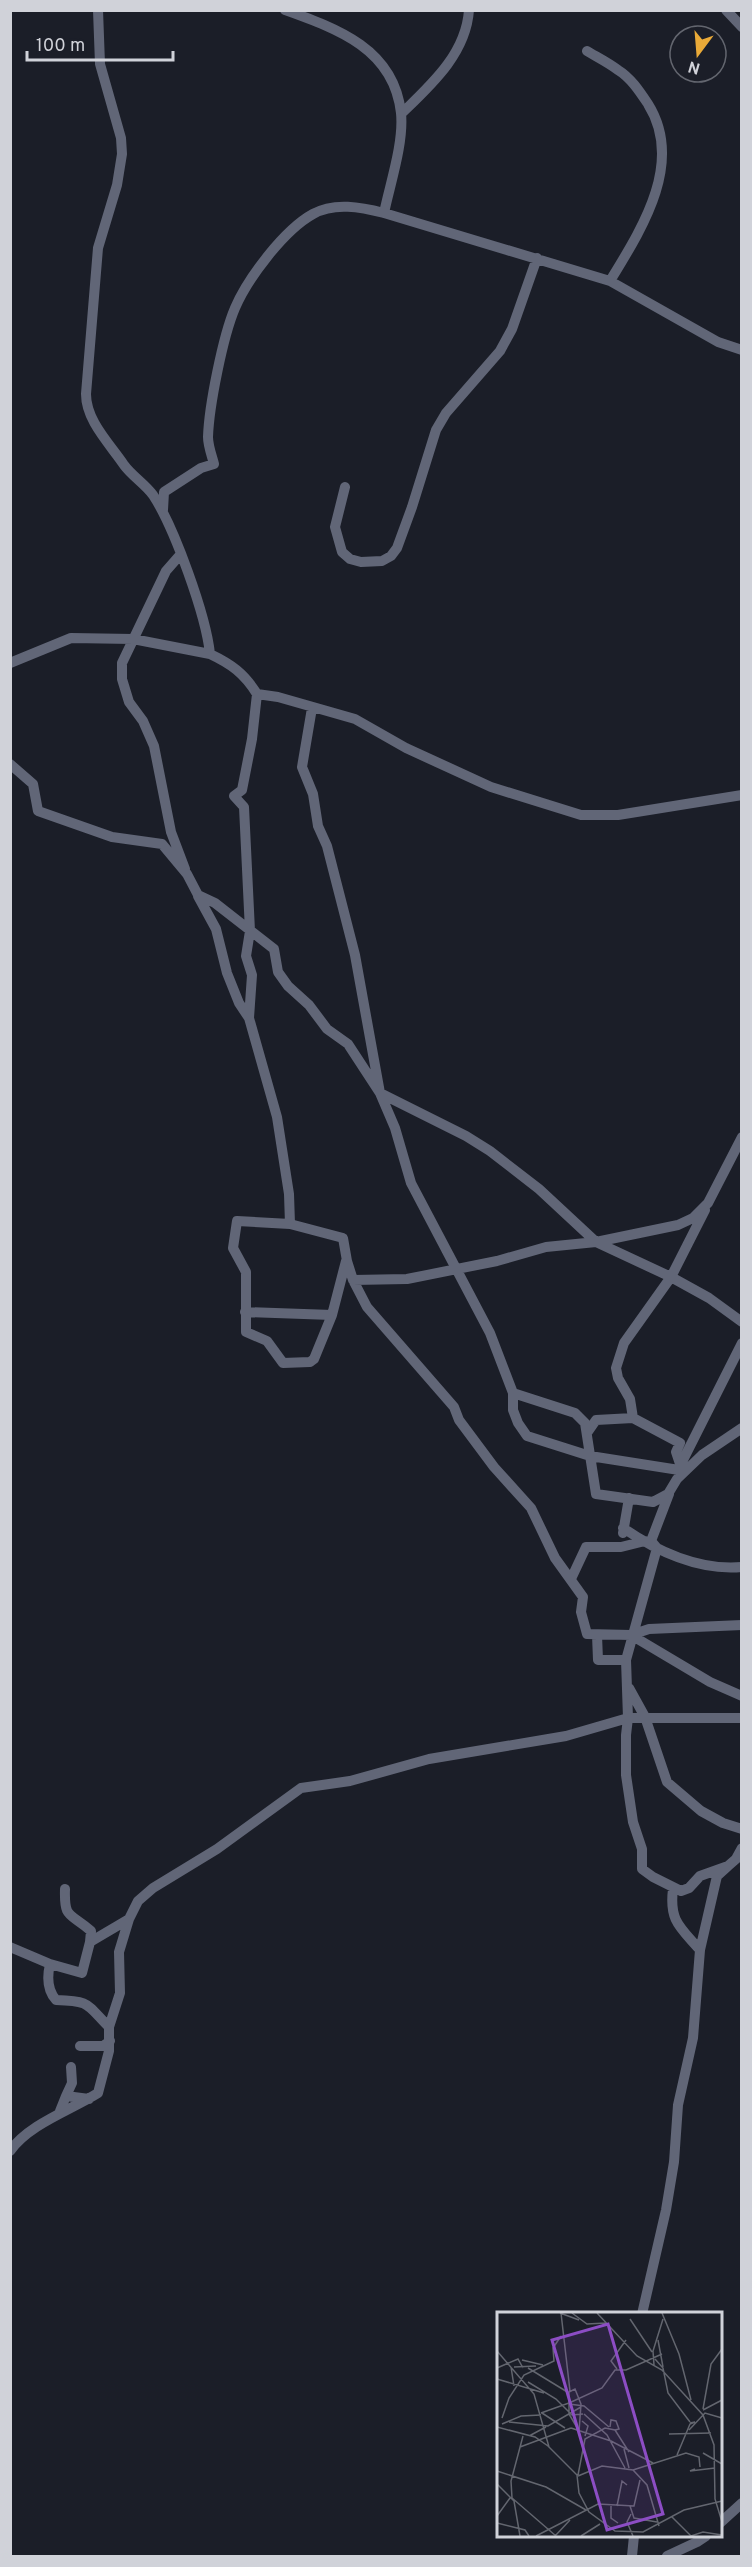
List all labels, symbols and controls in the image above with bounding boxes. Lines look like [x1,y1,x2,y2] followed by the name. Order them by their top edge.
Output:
[27,24,172,62] scale bar
[668,24,728,84] north arrow
[36,35,85,58] text: 100 m
[686,55,703,78] text: N
[497,2312,722,2537] inset map

